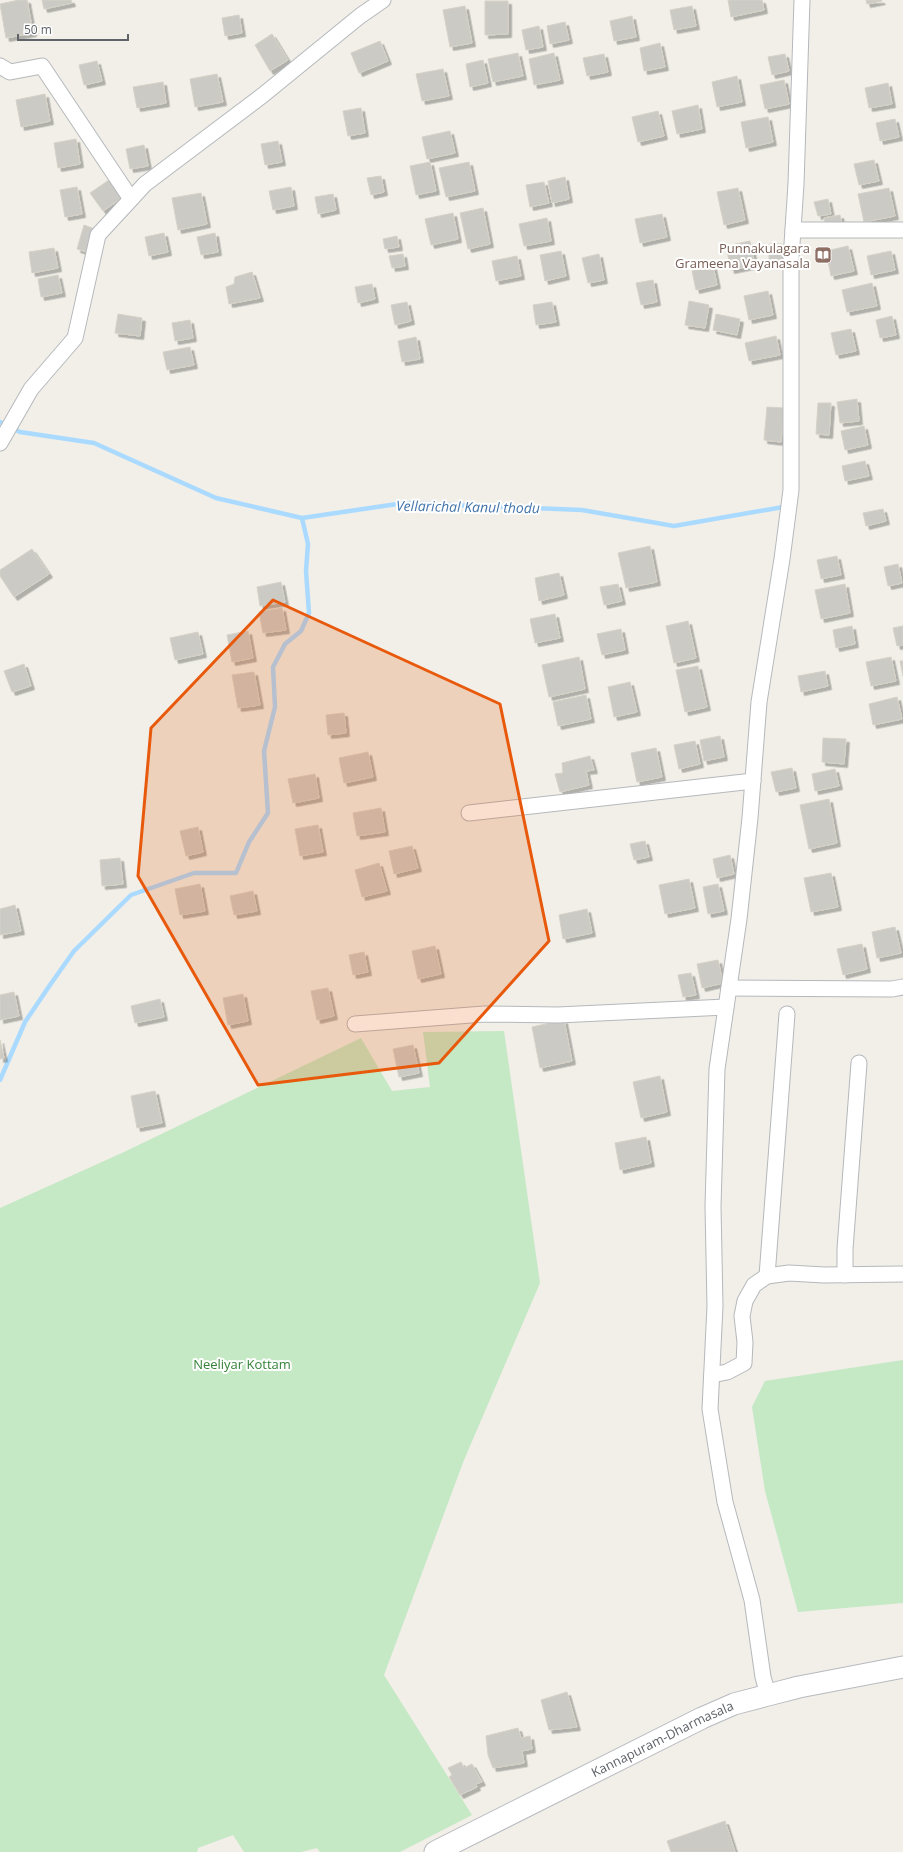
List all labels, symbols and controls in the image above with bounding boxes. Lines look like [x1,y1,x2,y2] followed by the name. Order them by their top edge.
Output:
[18,16,128,42] scale bar
[24,21,52,38] text: 50 m
[675,239,810,272] place label: Punnakulagara Grameena Vayanasala
[813,245,833,265] library icon: Punnakulagara Grameena Vayanasala
[396,496,540,517] water label: Vellarichal Kanul thodu
[193,1355,291,1373] park label: Neeliyar Kottam
[588,1696,736,1781] street label: Kannapuram-Dharmasala

